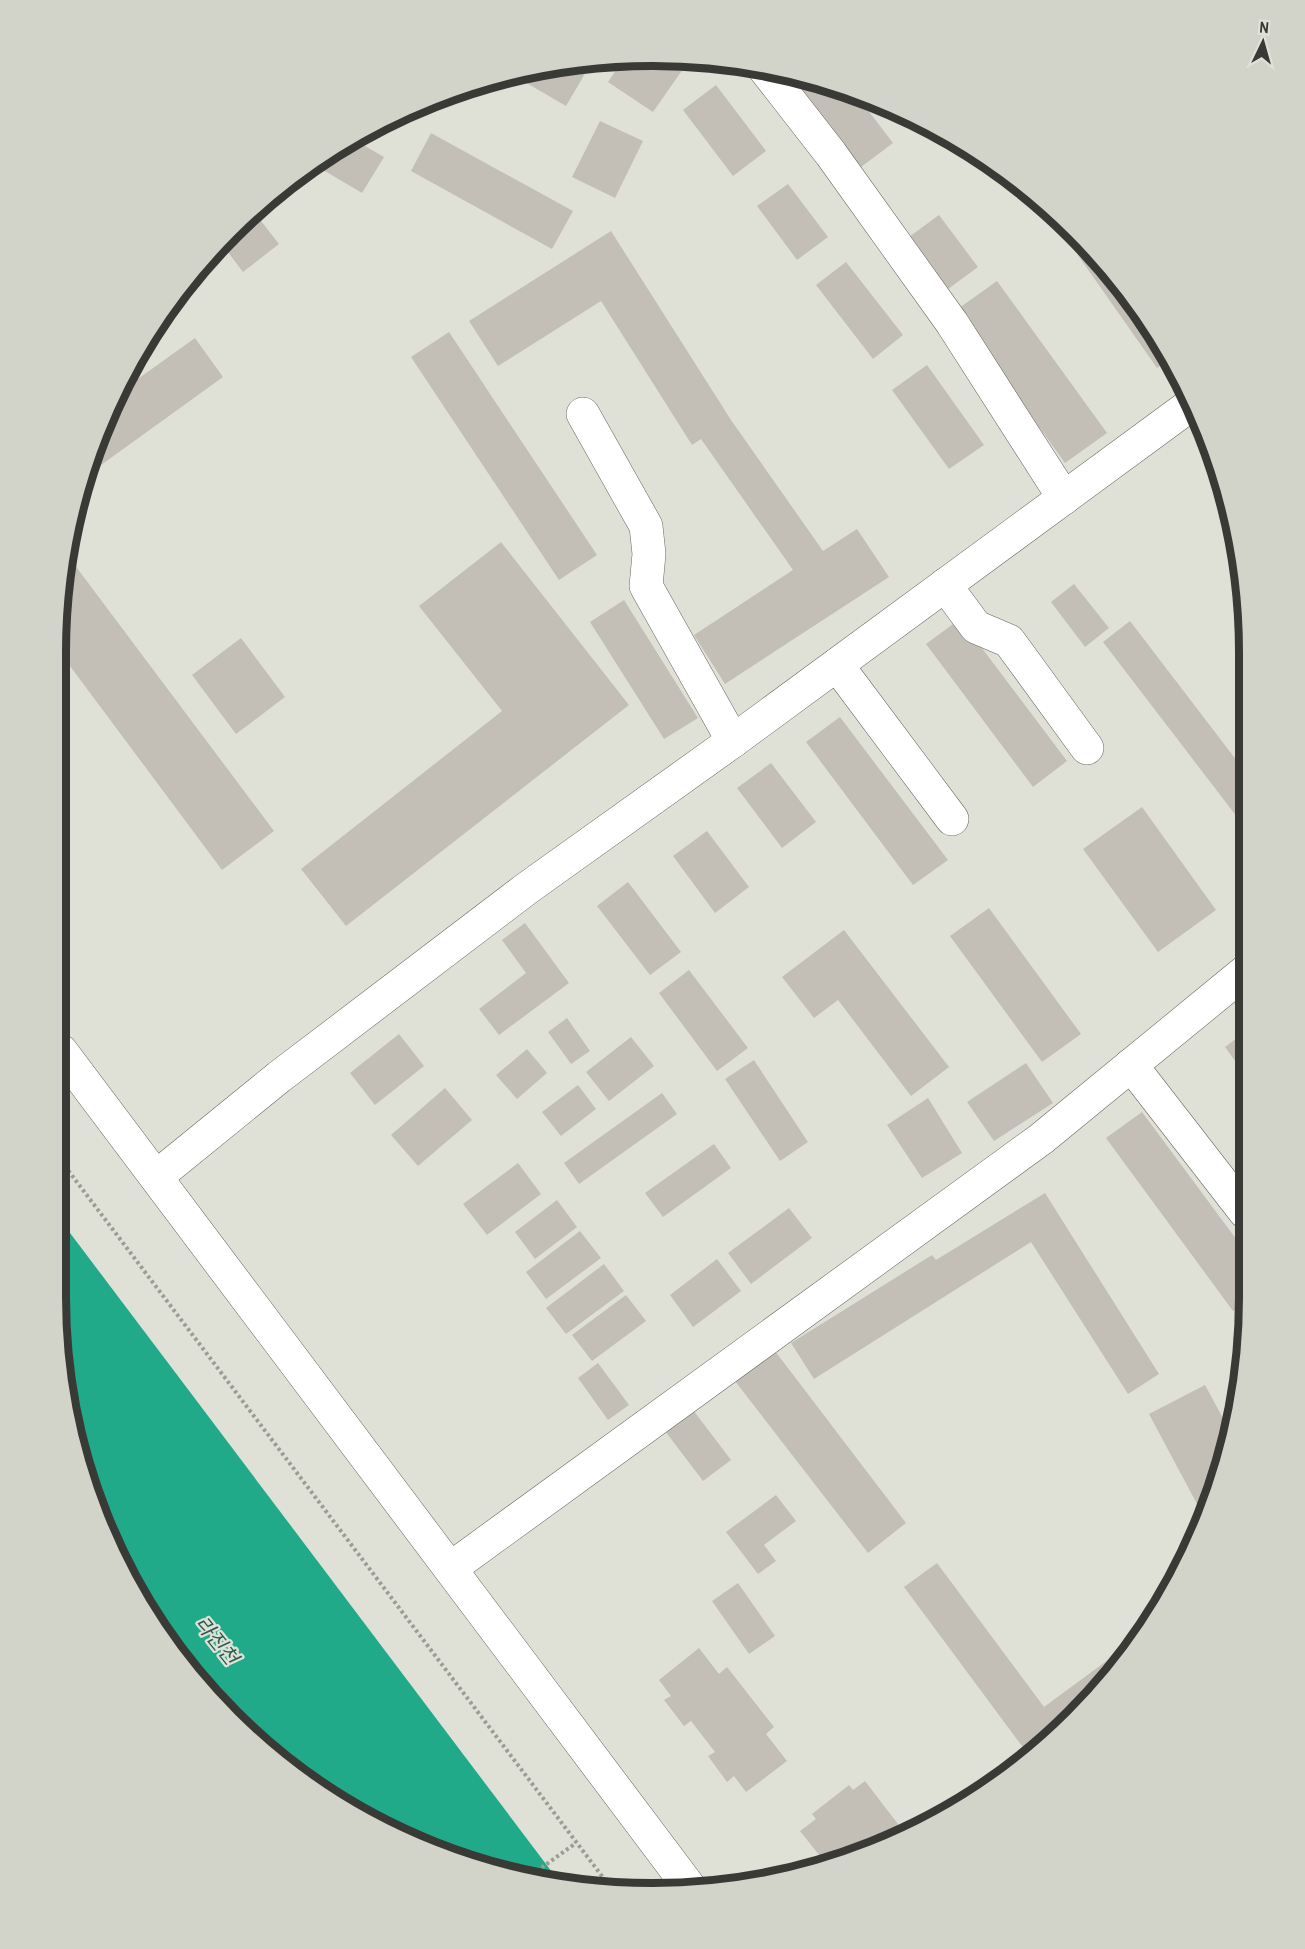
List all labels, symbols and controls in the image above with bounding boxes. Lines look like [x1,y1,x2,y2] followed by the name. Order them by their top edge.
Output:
[1233,12,1293,72] north arrow
[1259,16,1270,38] text: N
[189,1610,246,1672] water label: 라진천

